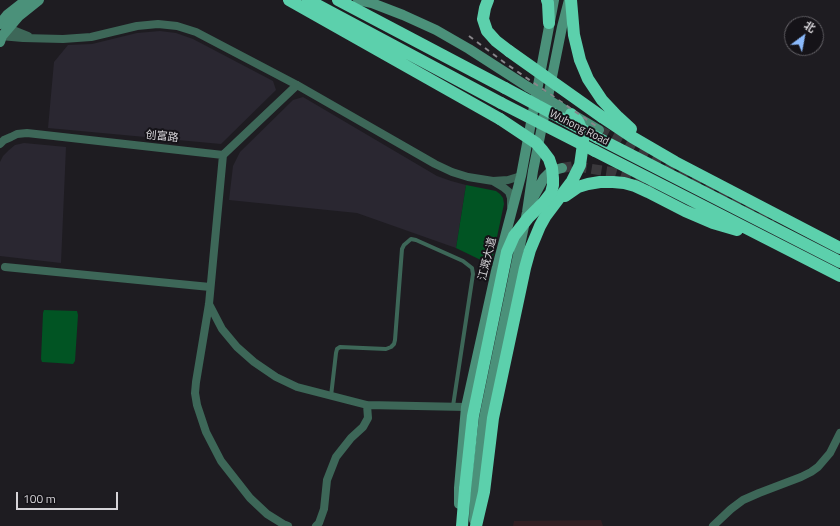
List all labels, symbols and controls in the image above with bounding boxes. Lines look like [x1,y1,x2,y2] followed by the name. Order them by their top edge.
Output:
[784,16,824,56] north arrow
[801,17,819,36] text: 北
[547,107,611,149] street label: Wuhong Road
[145,129,179,145] street label: 创富路
[476,236,500,282] street label: 江溉大道
[18,484,120,510] scale bar
[23,489,56,508] text: 100 m

